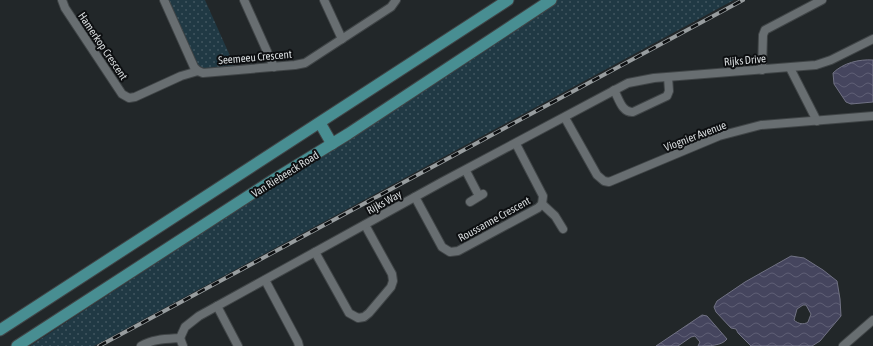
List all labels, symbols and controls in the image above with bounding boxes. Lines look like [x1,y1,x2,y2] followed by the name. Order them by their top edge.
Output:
[76,10,130,82] street label: Hamerkop Crescent
[218,48,292,66] street label: Seemeeu Crescent
[723,52,767,68] street label: Rijks Drive
[662,119,728,153] street label: Viognier Avenue
[249,149,321,199] street label: Van Riebeeck Road
[364,187,404,216] street label: Rijks Way
[456,194,532,244] street label: Roussanne Crescent

